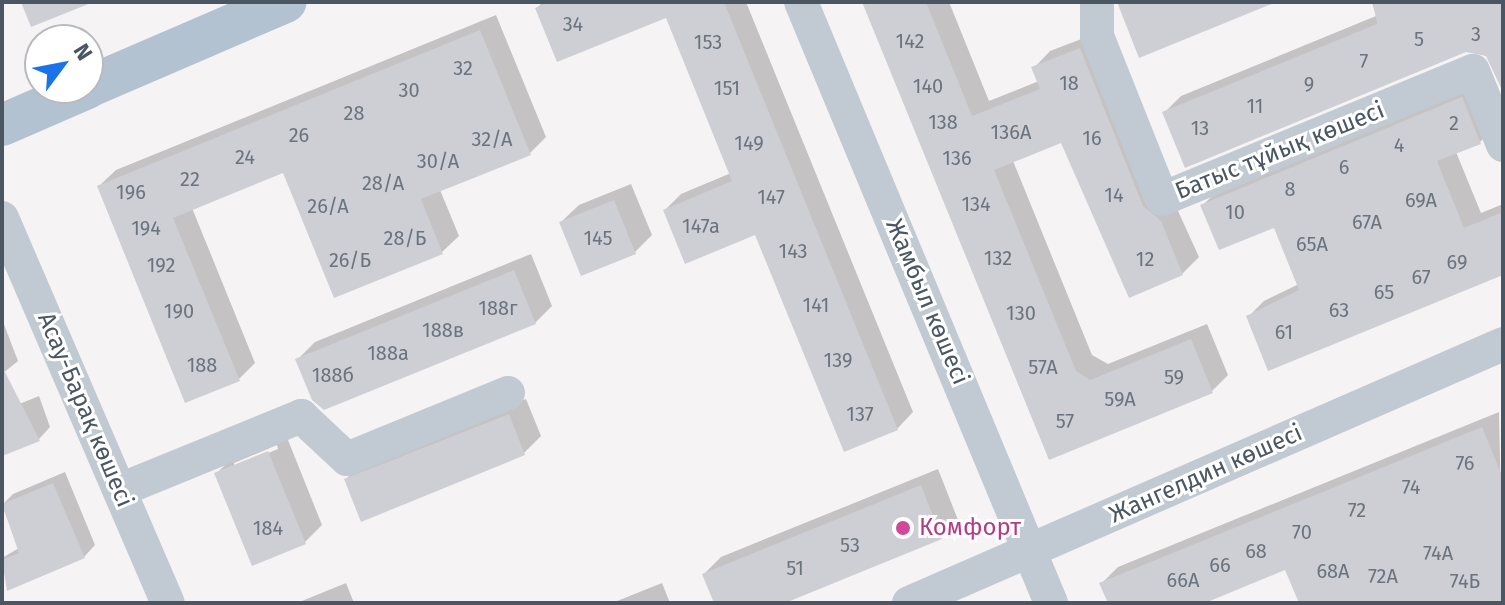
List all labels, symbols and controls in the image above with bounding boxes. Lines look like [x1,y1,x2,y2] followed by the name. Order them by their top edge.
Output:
[563,12,583,36] house number: 34
[1471,22,1481,46] house number: 3
[24,24,104,104] north arrow
[1414,27,1424,51] house number: 5
[896,29,924,53] house number: 142
[694,30,722,54] house number: 153
[68,39,98,65] text: N
[1360,49,1368,73] house number: 7
[453,56,473,80] house number: 32
[1059,71,1079,95] house number: 18
[1304,72,1314,96] house number: 9
[913,74,943,98] house number: 140
[714,76,740,100] house number: 151
[398,78,420,102] house number: 30
[1246,94,1264,118] house number: 11
[1171,96,1389,206] street label: Батыс тұйық көшесі
[344,101,364,125] house number: 28
[928,110,958,134] house number: 138
[1449,111,1459,135] house number: 2
[1191,116,1209,140] house number: 13
[991,120,1031,144] house number: 136А
[289,123,309,147] house number: 26
[1082,126,1102,150] house number: 16
[472,127,512,151] house number: 32/А
[734,131,764,155] house number: 149
[1394,133,1404,157] house number: 4
[235,145,255,169] house number: 24
[942,146,972,170] house number: 136
[417,149,459,173] house number: 30/А
[1339,155,1349,179] house number: 6
[180,167,200,191] house number: 22
[362,171,404,195] house number: 28/А
[1284,177,1296,201] house number: 8
[116,180,146,204] house number: 196
[1104,183,1124,207] house number: 14
[757,185,785,209] house number: 147
[1405,188,1437,212] house number: 69А
[961,192,991,216] house number: 134
[307,194,349,218] house number: 26/А
[1225,200,1245,224] house number: 10
[1352,210,1382,234] house number: 67А
[682,214,720,238] house number: 147а
[879,215,975,389] street label: Жамбыл көшесі
[131,216,161,240] house number: 194
[384,226,426,250] house number: 28/Б
[583,226,613,250] house number: 145
[1296,232,1328,256] house number: 65А
[779,239,807,263] house number: 143
[984,246,1012,270] house number: 132
[1136,247,1154,271] house number: 12
[329,248,371,272] house number: 26/Б
[1447,250,1467,274] house number: 69
[147,253,175,277] house number: 192
[1411,265,1431,289] house number: 67
[1374,280,1394,304] house number: 65
[803,293,829,317] house number: 141
[478,296,518,320] house number: 188г
[1329,298,1349,322] house number: 63
[164,299,194,323] house number: 190
[1006,301,1036,325] house number: 130
[31,308,139,512] street label: Асау-Барақ көшесі
[422,318,464,342] house number: 188в
[1275,320,1293,344] house number: 61
[367,341,409,365] house number: 188а
[824,348,852,372] house number: 139
[187,353,217,377] house number: 188
[1028,355,1058,379] house number: 57А
[312,363,354,387] house number: 188б
[1164,365,1184,389] house number: 59
[1104,387,1136,411] house number: 59А
[846,402,874,426] house number: 137
[1056,409,1074,433] house number: 57
[1105,418,1307,530] street label: Жангелдин көшесі
[1455,451,1475,475] house number: 76
[1402,475,1420,499] house number: 74
[1348,498,1366,522] house number: 72
[919,514,1021,542] place label: Комфорт
[253,516,283,540] house number: 184
[894,519,912,537] marker: Комфорт
[1292,520,1312,544] house number: 70
[840,533,860,557] house number: 53
[1245,539,1267,563] house number: 68
[1423,541,1453,565] house number: 74А
[1209,553,1231,577] house number: 66
[786,556,804,580] house number: 51
[1316,559,1350,583] house number: 68А
[1368,564,1398,588] house number: 72А
[1167,568,1199,592] house number: 66А
[1450,569,1480,593] house number: 74Б

